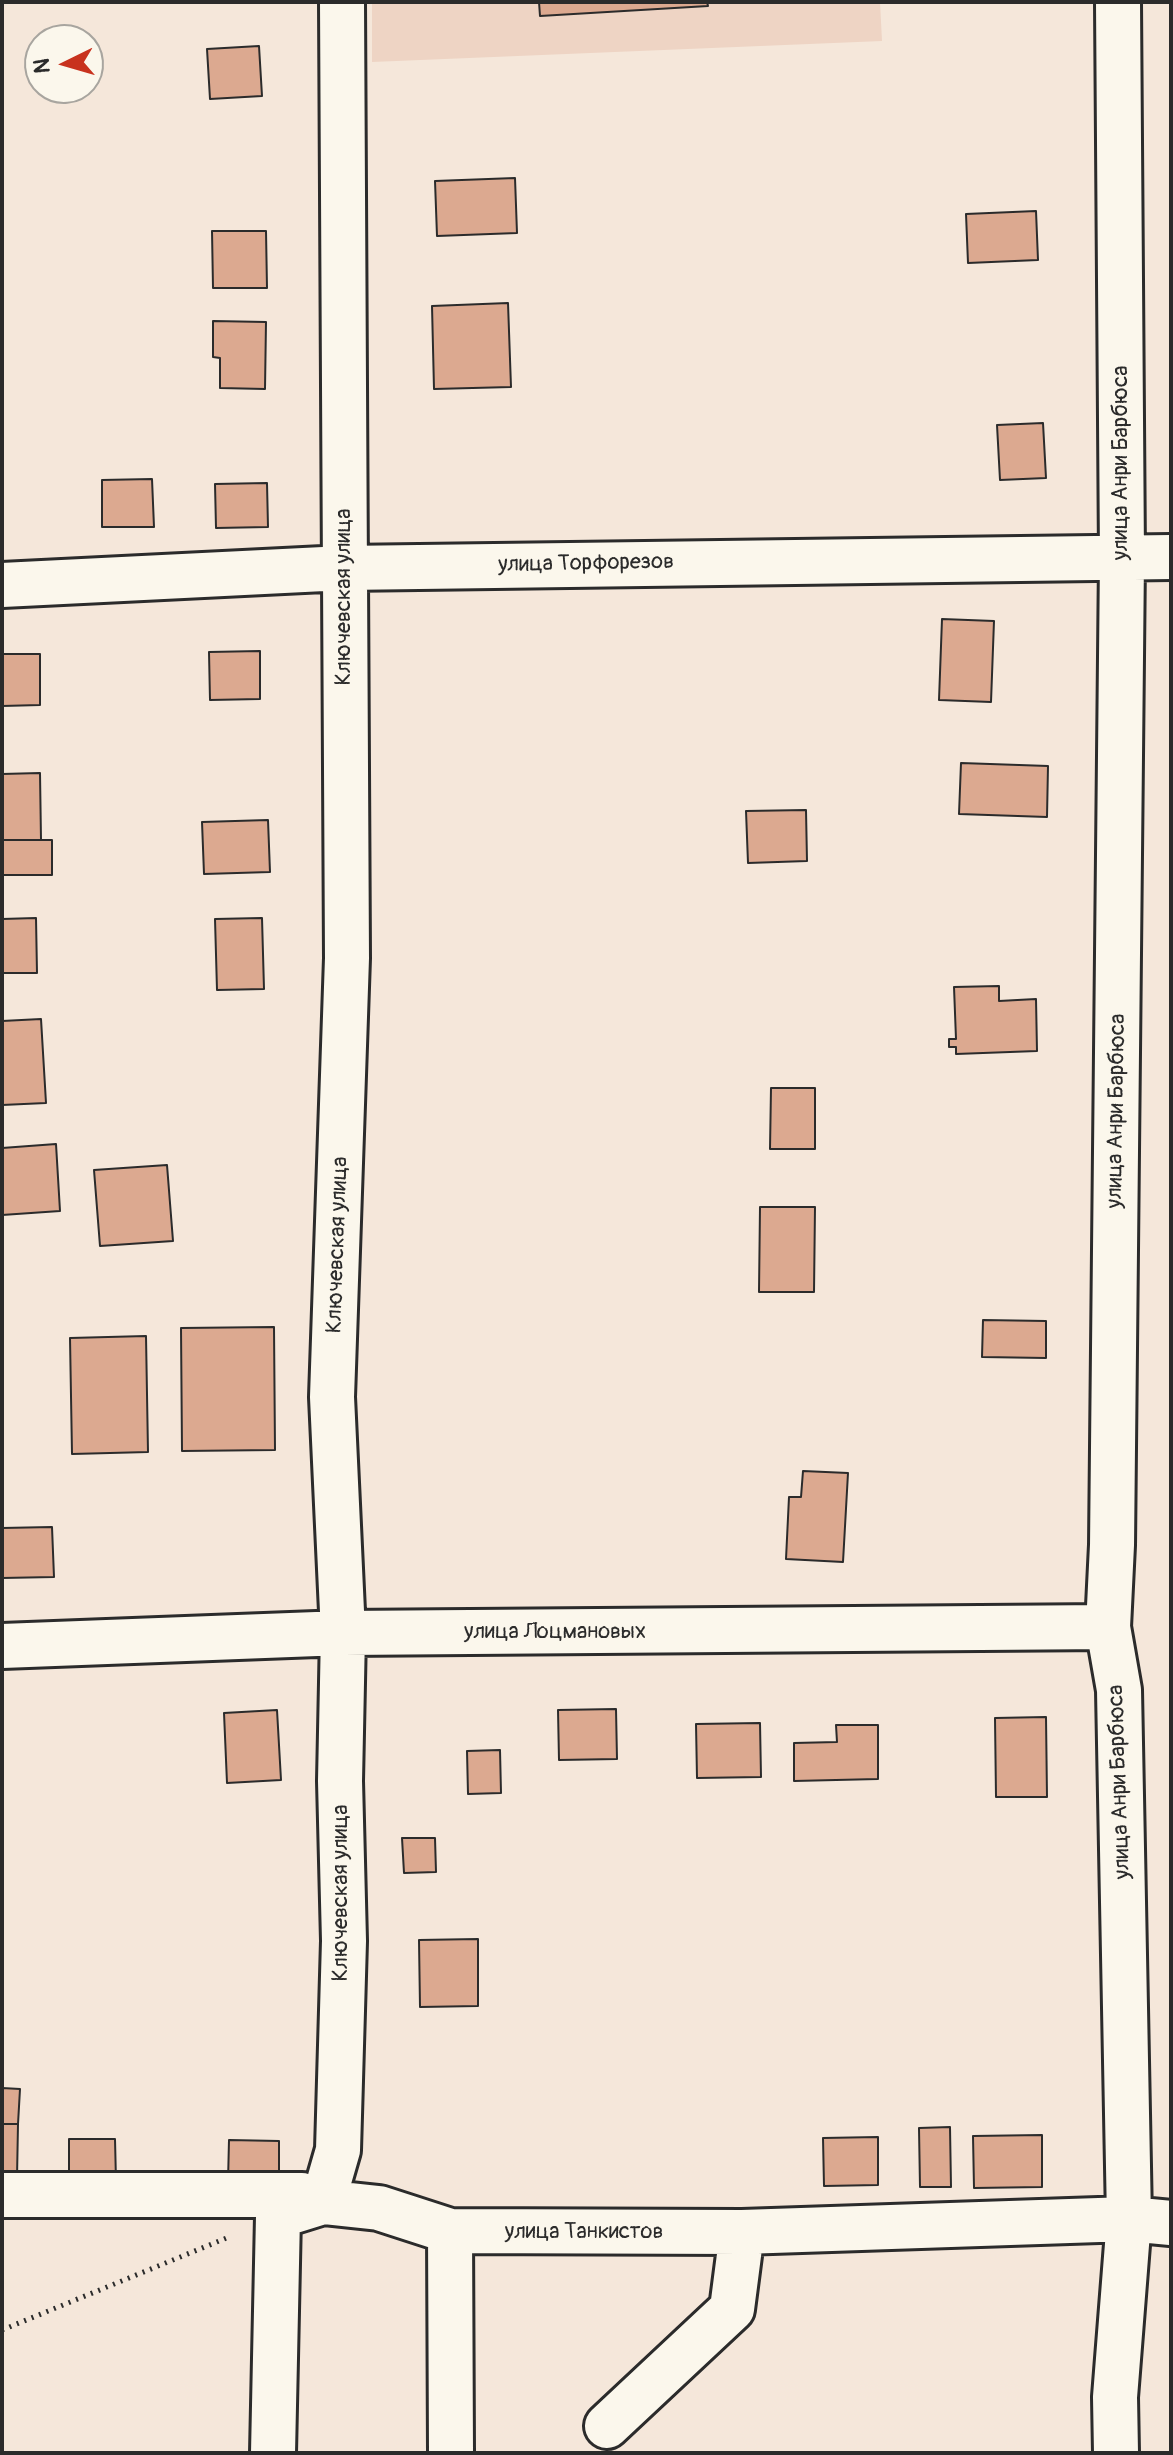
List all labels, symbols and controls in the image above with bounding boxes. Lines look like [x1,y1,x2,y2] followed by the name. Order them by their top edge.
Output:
[24,24,104,104] north arrow
[27,57,57,75] text: N
[1108,366,1134,560] street label: улица Анри Барбюса
[331,509,357,685] street label: Ключевская улица
[498,549,674,579] street label: улица Торфорезов
[1102,1013,1132,1209] street label: улица Анри Барбюса
[322,1156,354,1334] street label: Ключевская улица
[464,1619,646,1645] street label: улица Лоцмановых
[1103,1684,1137,1880] street label: улица Анри Барбюса
[328,1805,354,1981] street label: Ключевская улица
[505,2219,663,2245] street label: улица Танкистов

